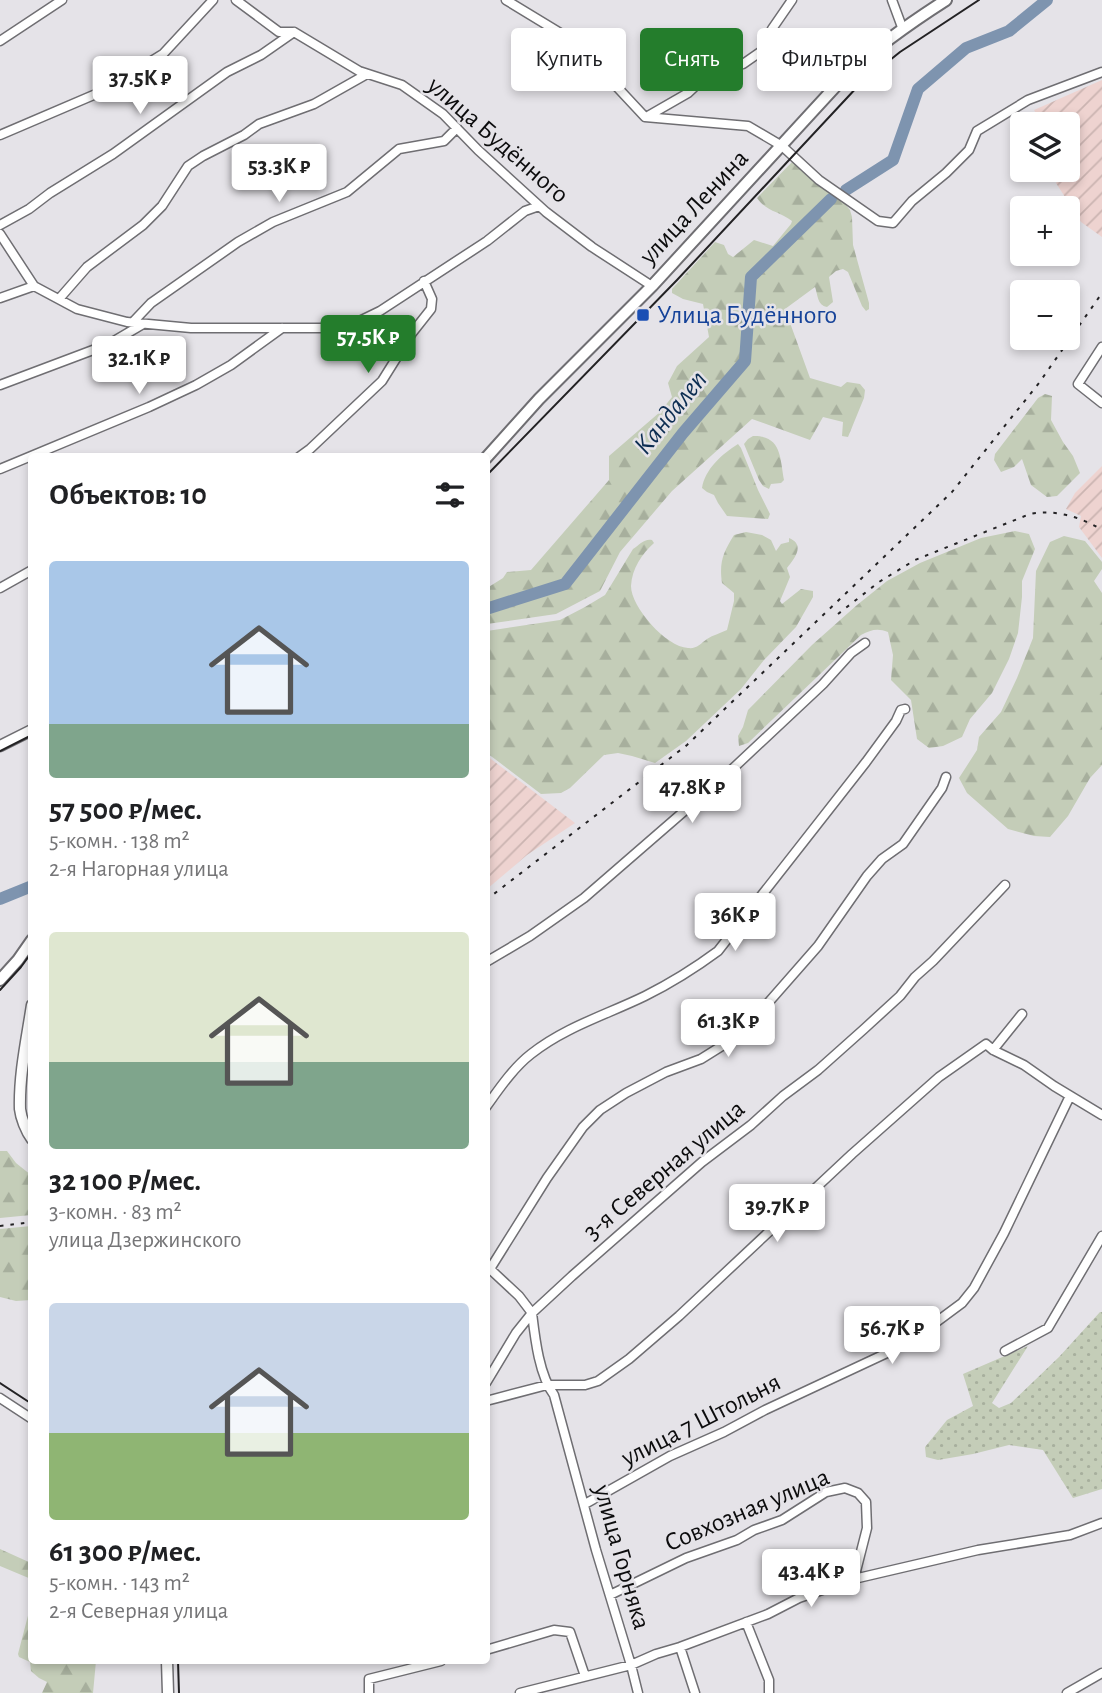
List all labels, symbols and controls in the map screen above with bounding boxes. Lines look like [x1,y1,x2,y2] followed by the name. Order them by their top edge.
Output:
[511,28,626,91] chip: Купить
[640,28,743,91] chip: Снять
[757,28,892,91] chip: Фильтры
[75,57,205,116] pin: 37.5K ₽
[109,67,171,90] text: 37.5K ₽
[422,71,574,208] street label: улица Будённого
[1010,112,1080,350] map controls
[1010,112,1080,182] button: layers
[214,144,344,204] pin: 53.3K ₽
[634,145,753,270] street label: улица Ленина
[248,155,310,178] text: 53.3K ₽
[1010,196,1080,266] button: +
[1010,280,1080,350] button: −
[657,302,837,328] place label: Улица Будённого
[635,307,651,323] marker: Улица Будённого
[303,316,433,375] pin: 57.5K ₽
[337,326,399,349] text: 57.5K ₽
[74,336,204,396] pin: 32.1K ₽
[108,347,170,370] text: 32.1K ₽
[629,366,713,460] water label: Кандалеп
[431,476,469,514] icon: filters
[49,480,207,510] text: Объектов: 10
[196,607,322,733] icon: home
[627,766,757,825] pin: 47.8K ₽
[659,776,725,799] text: 47.8K ₽
[49,795,202,825] text: 57 500 ₽/мес.
[49,830,190,853] text: 5-комн. · 138 m²
[49,858,229,881] text: 2-я Нагорная улица
[686,894,784,953] pin: 36K ₽
[711,904,759,927] text: 36K ₽
[196,978,322,1104] icon: home
[663,1000,793,1059] pin: 61.3K ₽
[697,1010,759,1033] text: 61.3K ₽
[578,1095,750,1245] street label: 3-я Северная улица
[49,1166,201,1196] text: 32 100 ₽/мес.
[712,1184,842,1244] pin: 39.7K ₽
[745,1195,809,1218] text: 39.7K ₽
[49,1201,182,1224] text: 3-комн. · 83 m²
[49,1229,241,1252] text: улица Дзержинского
[827,1306,957,1366] pin: 56.7K ₽
[860,1317,924,1340] text: 56.7K ₽
[196,1349,322,1475] icon: home
[616,1369,785,1472] street label: улица 7 Штольня
[661,1464,833,1556] street label: Совхозная улица
[589,1481,655,1632] street label: улица Горняка
[49,1537,201,1567] text: 61 300 ₽/мес.
[746,1550,876,1609] pin: 43.4K ₽
[778,1560,844,1583] text: 43.4K ₽
[49,1572,190,1595] text: 5-комн. · 143 m²
[49,1600,228,1623] text: 2-я Северная улица

